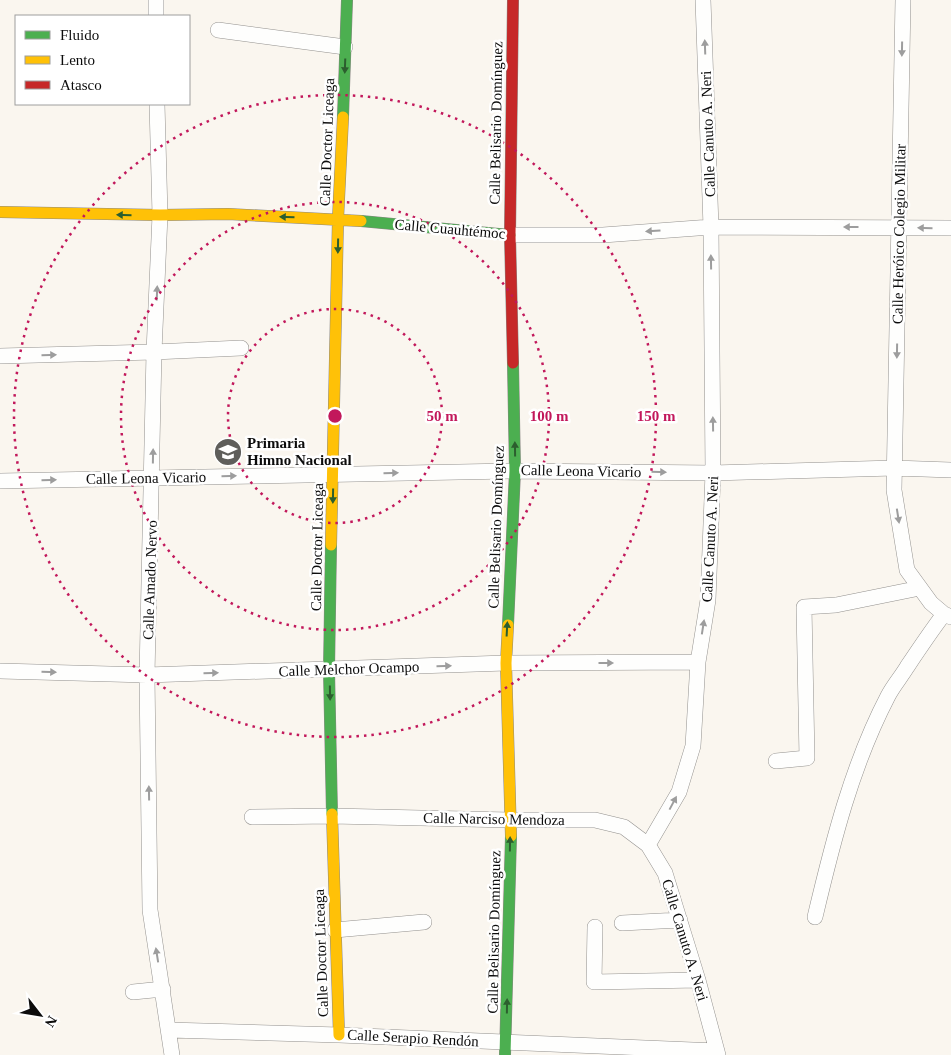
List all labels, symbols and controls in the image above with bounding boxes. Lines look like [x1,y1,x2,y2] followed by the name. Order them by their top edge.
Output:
[15,15,190,105] legend
[60,27,99,43] text: Fluido
[701,38,709,54] one-way arrow
[487,41,505,205] street label: Calle Belisario Domínguez
[898,41,906,57] one-way arrow
[60,52,95,68] text: Lento
[340,58,348,74] one-way arrow
[698,70,718,198] street label: Calle Canuto A. Neri
[60,77,102,93] text: Atasco
[317,77,337,206] street label: Calle Doctor Liceaga
[889,144,909,324] street label: Calle Heróico Colegio Militar
[116,210,132,218] one-way arrow
[279,212,295,220] one-way arrow
[394,216,506,242] street label: Calle Cuauhtémoc
[842,223,858,231] one-way arrow
[917,224,933,232] one-way arrow
[645,227,661,235] one-way arrow
[334,238,342,254] one-way arrow
[707,253,715,269] one-way arrow
[153,285,161,301] one-way arrow
[892,343,900,359] one-way arrow
[41,351,57,359] one-way arrow
[326,407,344,425] centre of rings
[426,408,458,424] text: 50 m
[530,408,569,424] text: 100 m
[637,408,676,424] text: 150 m
[709,416,717,432] one-way arrow
[247,435,352,468] place label: Primaria Himno Nacional
[213,437,243,467] school or university icon: Primaria Himno Nacional
[511,441,519,457] one-way arrow
[485,445,507,609] street label: Calle Belisario Domínguez
[149,447,157,463] one-way arrow
[521,462,641,480] street label: Calle Leona Vicario
[651,468,667,476] one-way arrow
[86,469,206,487] street label: Calle Leona Vicario
[383,469,399,477] one-way arrow
[221,472,237,480] one-way arrow
[699,475,721,603] street label: Calle Canuto A. Neri
[41,476,57,484] one-way arrow
[308,482,326,611] street label: Calle Doctor Liceaga
[329,488,337,504] one-way arrow
[894,508,902,524] one-way arrow
[140,520,160,640] street label: Calle Amado Nervo
[700,619,708,635] one-way arrow
[504,621,512,637] one-way arrow
[278,659,420,679] street label: Calle Melchor Ocampo
[598,659,614,667] one-way arrow
[436,661,452,669] one-way arrow
[41,668,57,676] one-way arrow
[203,669,219,677] one-way arrow
[326,686,334,702] one-way arrow
[145,785,153,801] one-way arrow
[669,796,677,811] one-way arrow
[423,810,565,828] street label: Calle Narciso Mendoza
[506,836,514,852] one-way arrow
[485,850,503,1014] street label: Calle Belisario Domínguez
[659,877,711,1003] street label: Calle Canuto A. Neri
[311,888,331,1017] street label: Calle Doctor Liceaga
[153,947,161,963] one-way arrow
[15,990,65,1040] north arrow
[503,998,511,1014] one-way arrow
[42,1013,60,1030] text: N
[347,1027,480,1049] street label: Calle Serapio Rendón

